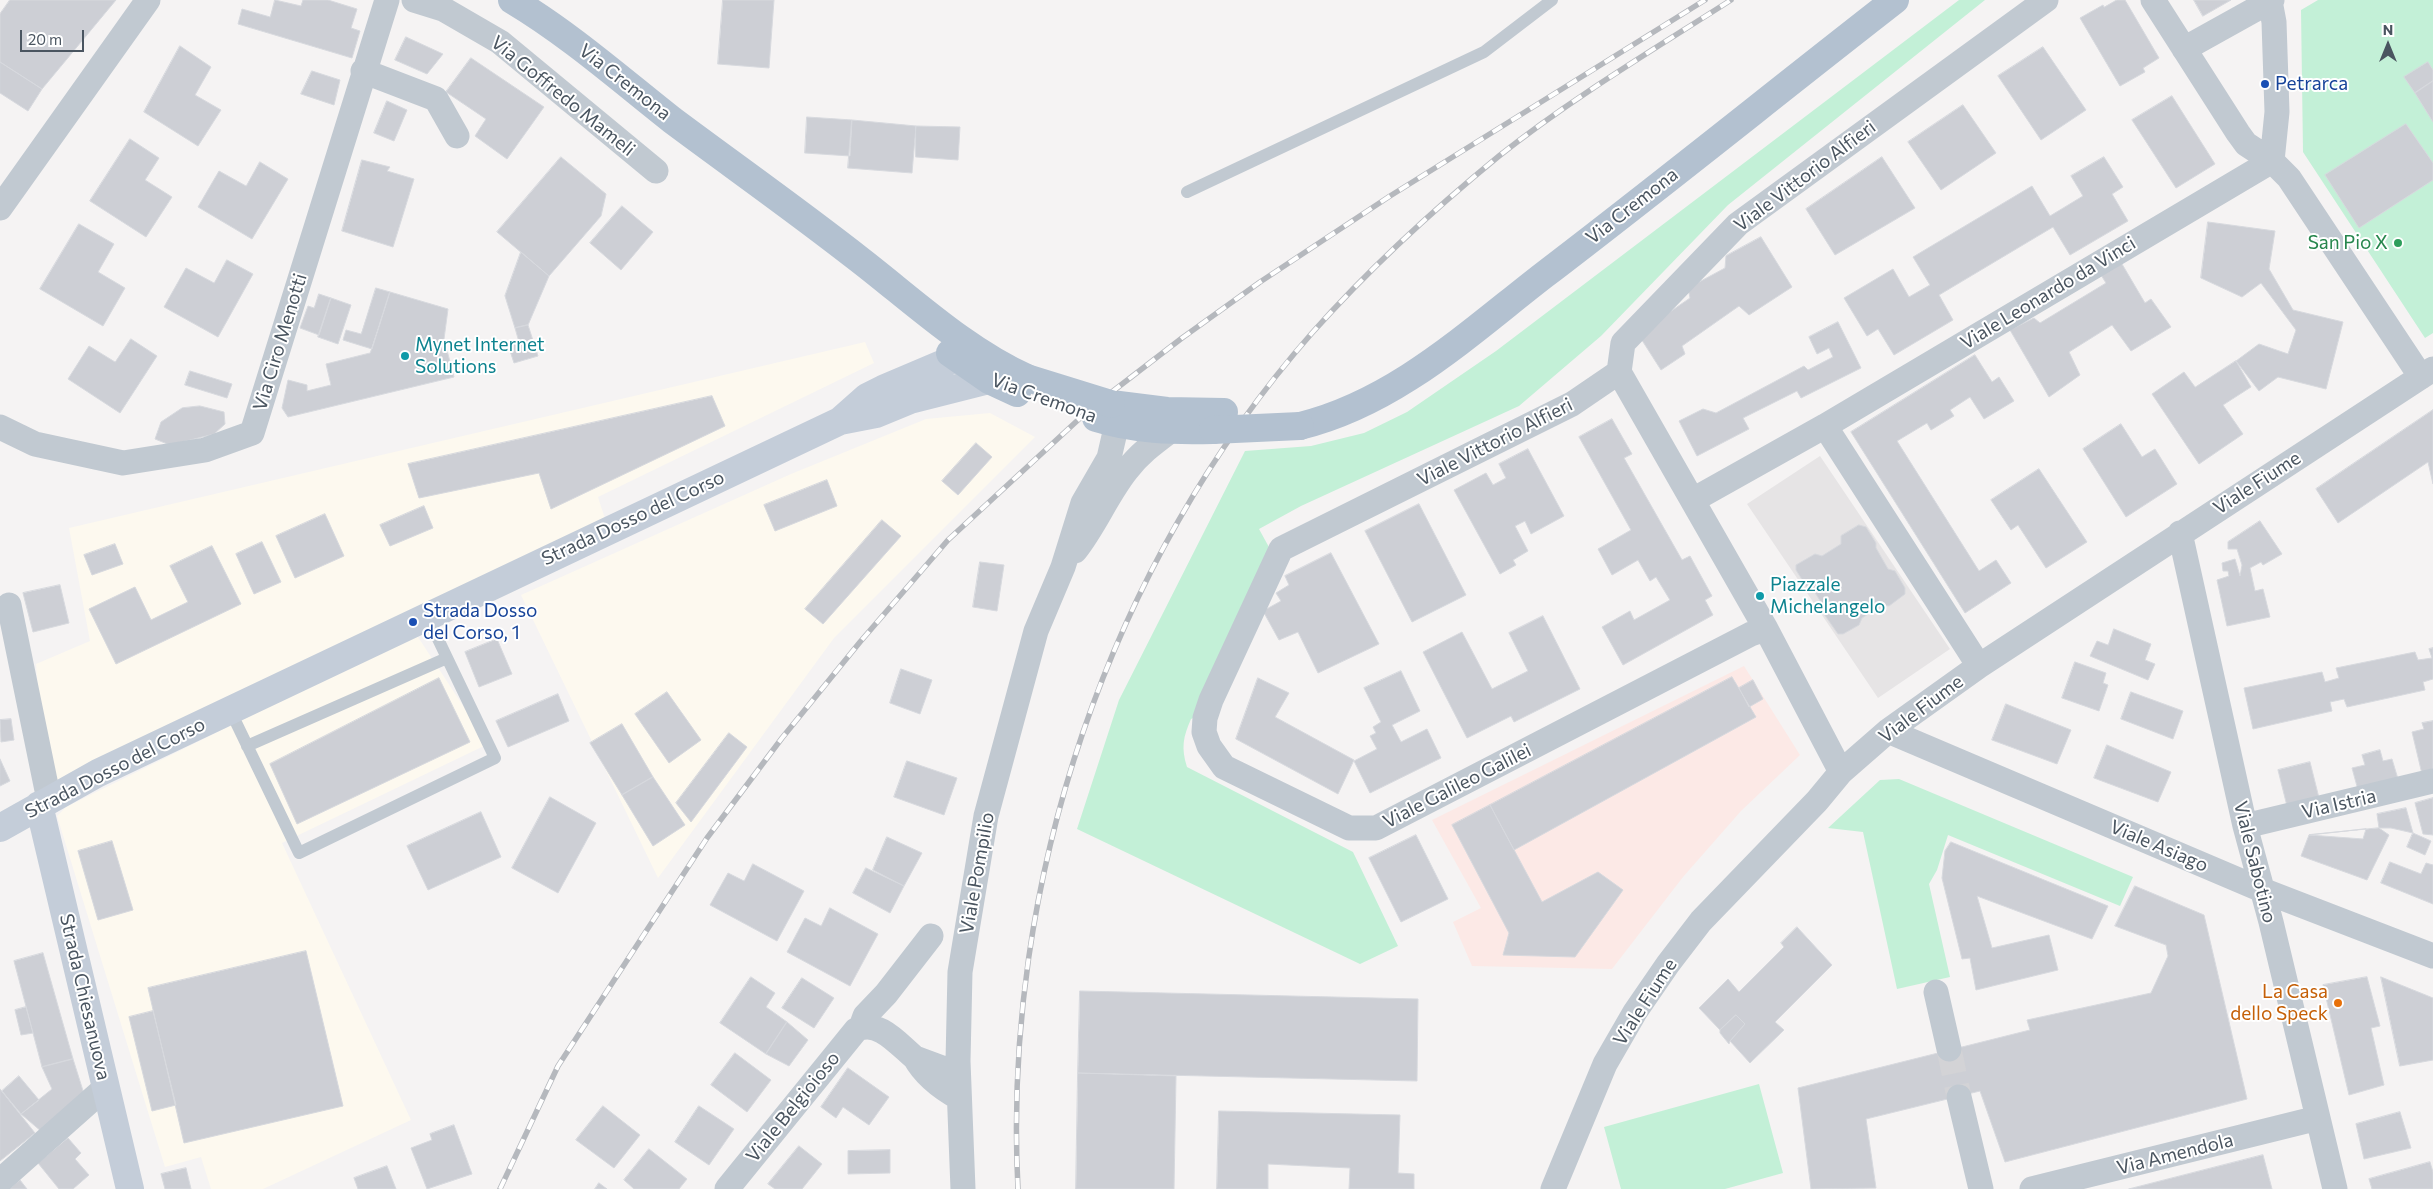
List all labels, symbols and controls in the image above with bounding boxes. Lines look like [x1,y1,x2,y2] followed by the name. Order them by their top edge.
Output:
[22,20,86,52] scale bar
[2363,20,2413,70] north arrow
[2383,21,2393,38] text: N
[28,30,62,48] text: 20 m
[486,31,640,161] street label: Via Goffredo Mameli
[574,39,676,125] street label: Via Cremona
[2275,73,2348,95] place label: Petrarca
[2259,78,2271,90] marker: Petrarca
[1730,115,1880,237] street label: Viale Vittorio Alfieri
[1581,163,1683,249] street label: Via Cremona
[1956,232,2140,354] street label: Viale Leonardo da Vinci
[2308,232,2388,254] place label: San Pio X
[2392,237,2404,249] marker: San Pio X
[248,271,312,413] street label: Via Ciro Menotti
[415,334,545,378] place label: Mynet Internet Solutions
[399,350,411,362] marker: Mynet Internet Solutions
[988,368,1100,428] street label: Via Cremona
[1413,393,1577,491] street label: Viale Vittorio Alfieri
[2209,446,2305,520] street label: Viale Fiume
[538,466,728,570] street label: Strada Dosso del Corso
[1770,574,1885,618] place label: Piazzale Michelangelo
[1754,590,1766,602] marker: Piazzale Michelangelo
[423,600,537,644] place label: Strada Dosso del Corso, 1
[407,616,419,628] marker: Strada Dosso del Corso, 1
[1874,670,1968,748] street label: Viale Fiume
[21,713,209,823] street label: Strada Dosso del Corso
[1379,739,1535,833] street label: Viale Galileo Galilei
[2300,784,2378,824] street label: Via Istria
[2229,799,2281,925] street label: Viale Sabotino
[955,810,999,936] street label: Viale Pompilio
[2107,815,2211,877] street label: Viale Asiago
[55,912,115,1082] street label: Strada Chiesanuova
[1608,954,1682,1050] street label: Viale Fiume
[2230,981,2328,1025] place label: La Casa dello Speck
[2332,997,2344,1009] marker: La Casa dello Speck
[741,1047,845,1167] street label: Viale Belgioioso
[2114,1129,2236,1179] street label: Via Amendola

